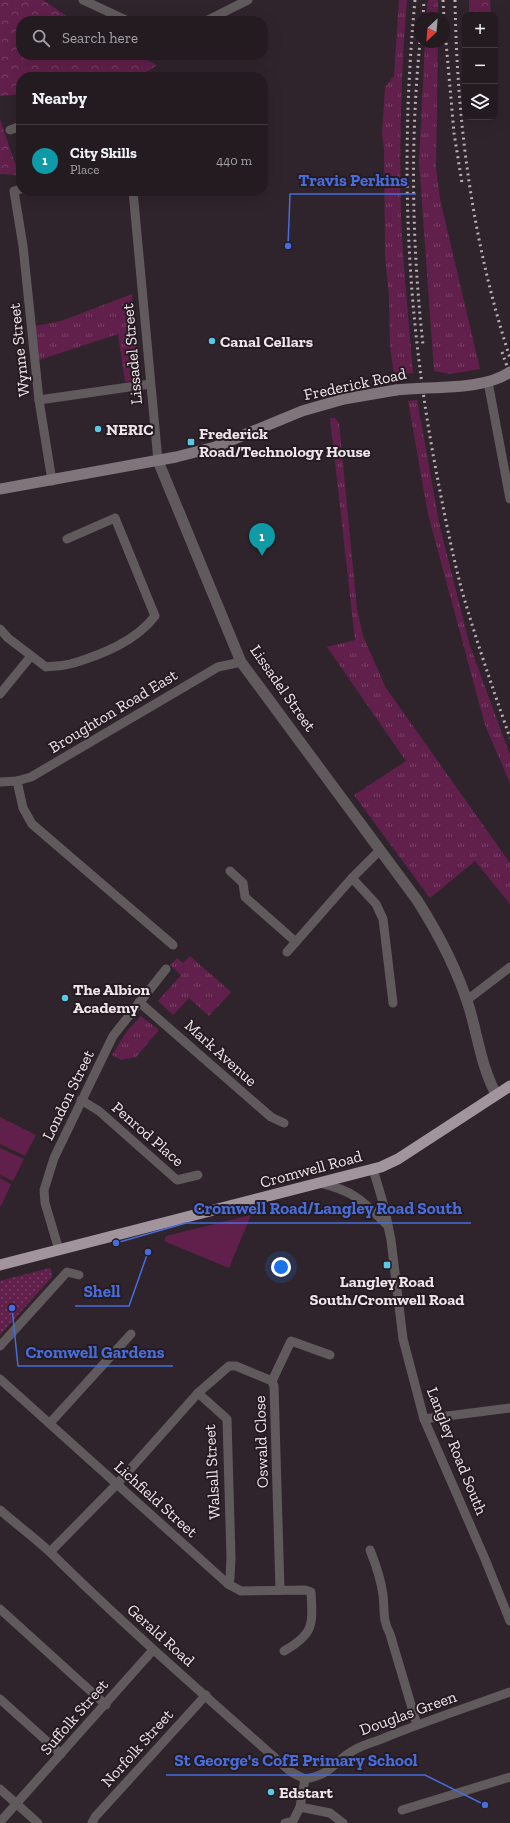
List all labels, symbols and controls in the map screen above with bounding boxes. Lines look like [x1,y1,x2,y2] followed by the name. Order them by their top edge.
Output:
[414,12,450,48] north arrow
[462,12,498,120] map controls
[462,12,498,48] button: +
[16,16,268,60] search box
[30,27,52,49] icon: search
[62,29,138,47] text: Search here
[462,48,498,84] button: −
[462,84,498,120] button: layers
[32,88,87,108] text: Nearby
[70,144,137,162] text: City Skills
[42,153,48,168] text: 1
[216,153,252,168] text: 440 m
[70,162,99,177] text: Place
[290,165,416,194] callout: Travis Perkins
[298,170,408,190] text: Travis Perkins
[5,302,33,398] street label: Wynne Street
[118,303,146,405] street label: Lissadel Street
[220,332,313,351] place label: Canal Cellars
[207,336,217,346] marker: Canal Cellars
[302,364,408,404] street label: Frederick Road
[106,420,154,439] place label: NERIC
[93,424,103,434] marker: NERIC
[199,424,371,461] place label: Frederick Road/Technology House
[186,437,196,447] marker: Frederick Road/Technology House
[249,523,275,556] pin: 1
[246,641,320,735] street label: Lissadel Street
[45,665,181,757] street label: Broughton Road East
[73,980,151,1017] place label: The Albion Academy
[60,993,70,1003] marker: The Albion Academy
[181,1016,261,1090] street label: Mark Avenue
[38,1047,98,1143] street label: London Street
[108,1098,188,1170] street label: Penrod Place
[258,1146,364,1192] street label: Cromwell Road
[186,1194,471,1223] callout: Cromwell Road/Langley Road South
[194,1198,462,1218] text: Cromwell Road/Langley Road South
[271,1257,291,1277] your location
[382,1260,392,1270] marker: Langley Road South/Cromwell Road
[310,1272,464,1309] place label: Langley Road South/Cromwell Road
[75,1277,129,1306] callout: Shell
[83,1281,121,1301] text: Shell
[18,1337,173,1366] callout: Cromwell Gardens
[25,1342,165,1362] text: Cromwell Gardens
[423,1384,491,1518] street label: Langley Road South
[250,1395,272,1489] street label: Oswald Close
[200,1424,224,1520] street label: Walsall Street
[111,1457,201,1541] street label: Lichfield Street
[123,1600,199,1670] street label: Gerald Road
[36,1675,112,1759] street label: Suffolk Street
[357,1686,460,1739] street label: Douglas Green
[97,1705,177,1791] street label: Norfolk Street
[166,1746,425,1775] callout: St George's CofE Primary School
[174,1750,418,1770] text: St George's CofE Primary School
[279,1783,333,1802] place label: Edstart
[266,1787,276,1797] marker: Edstart

